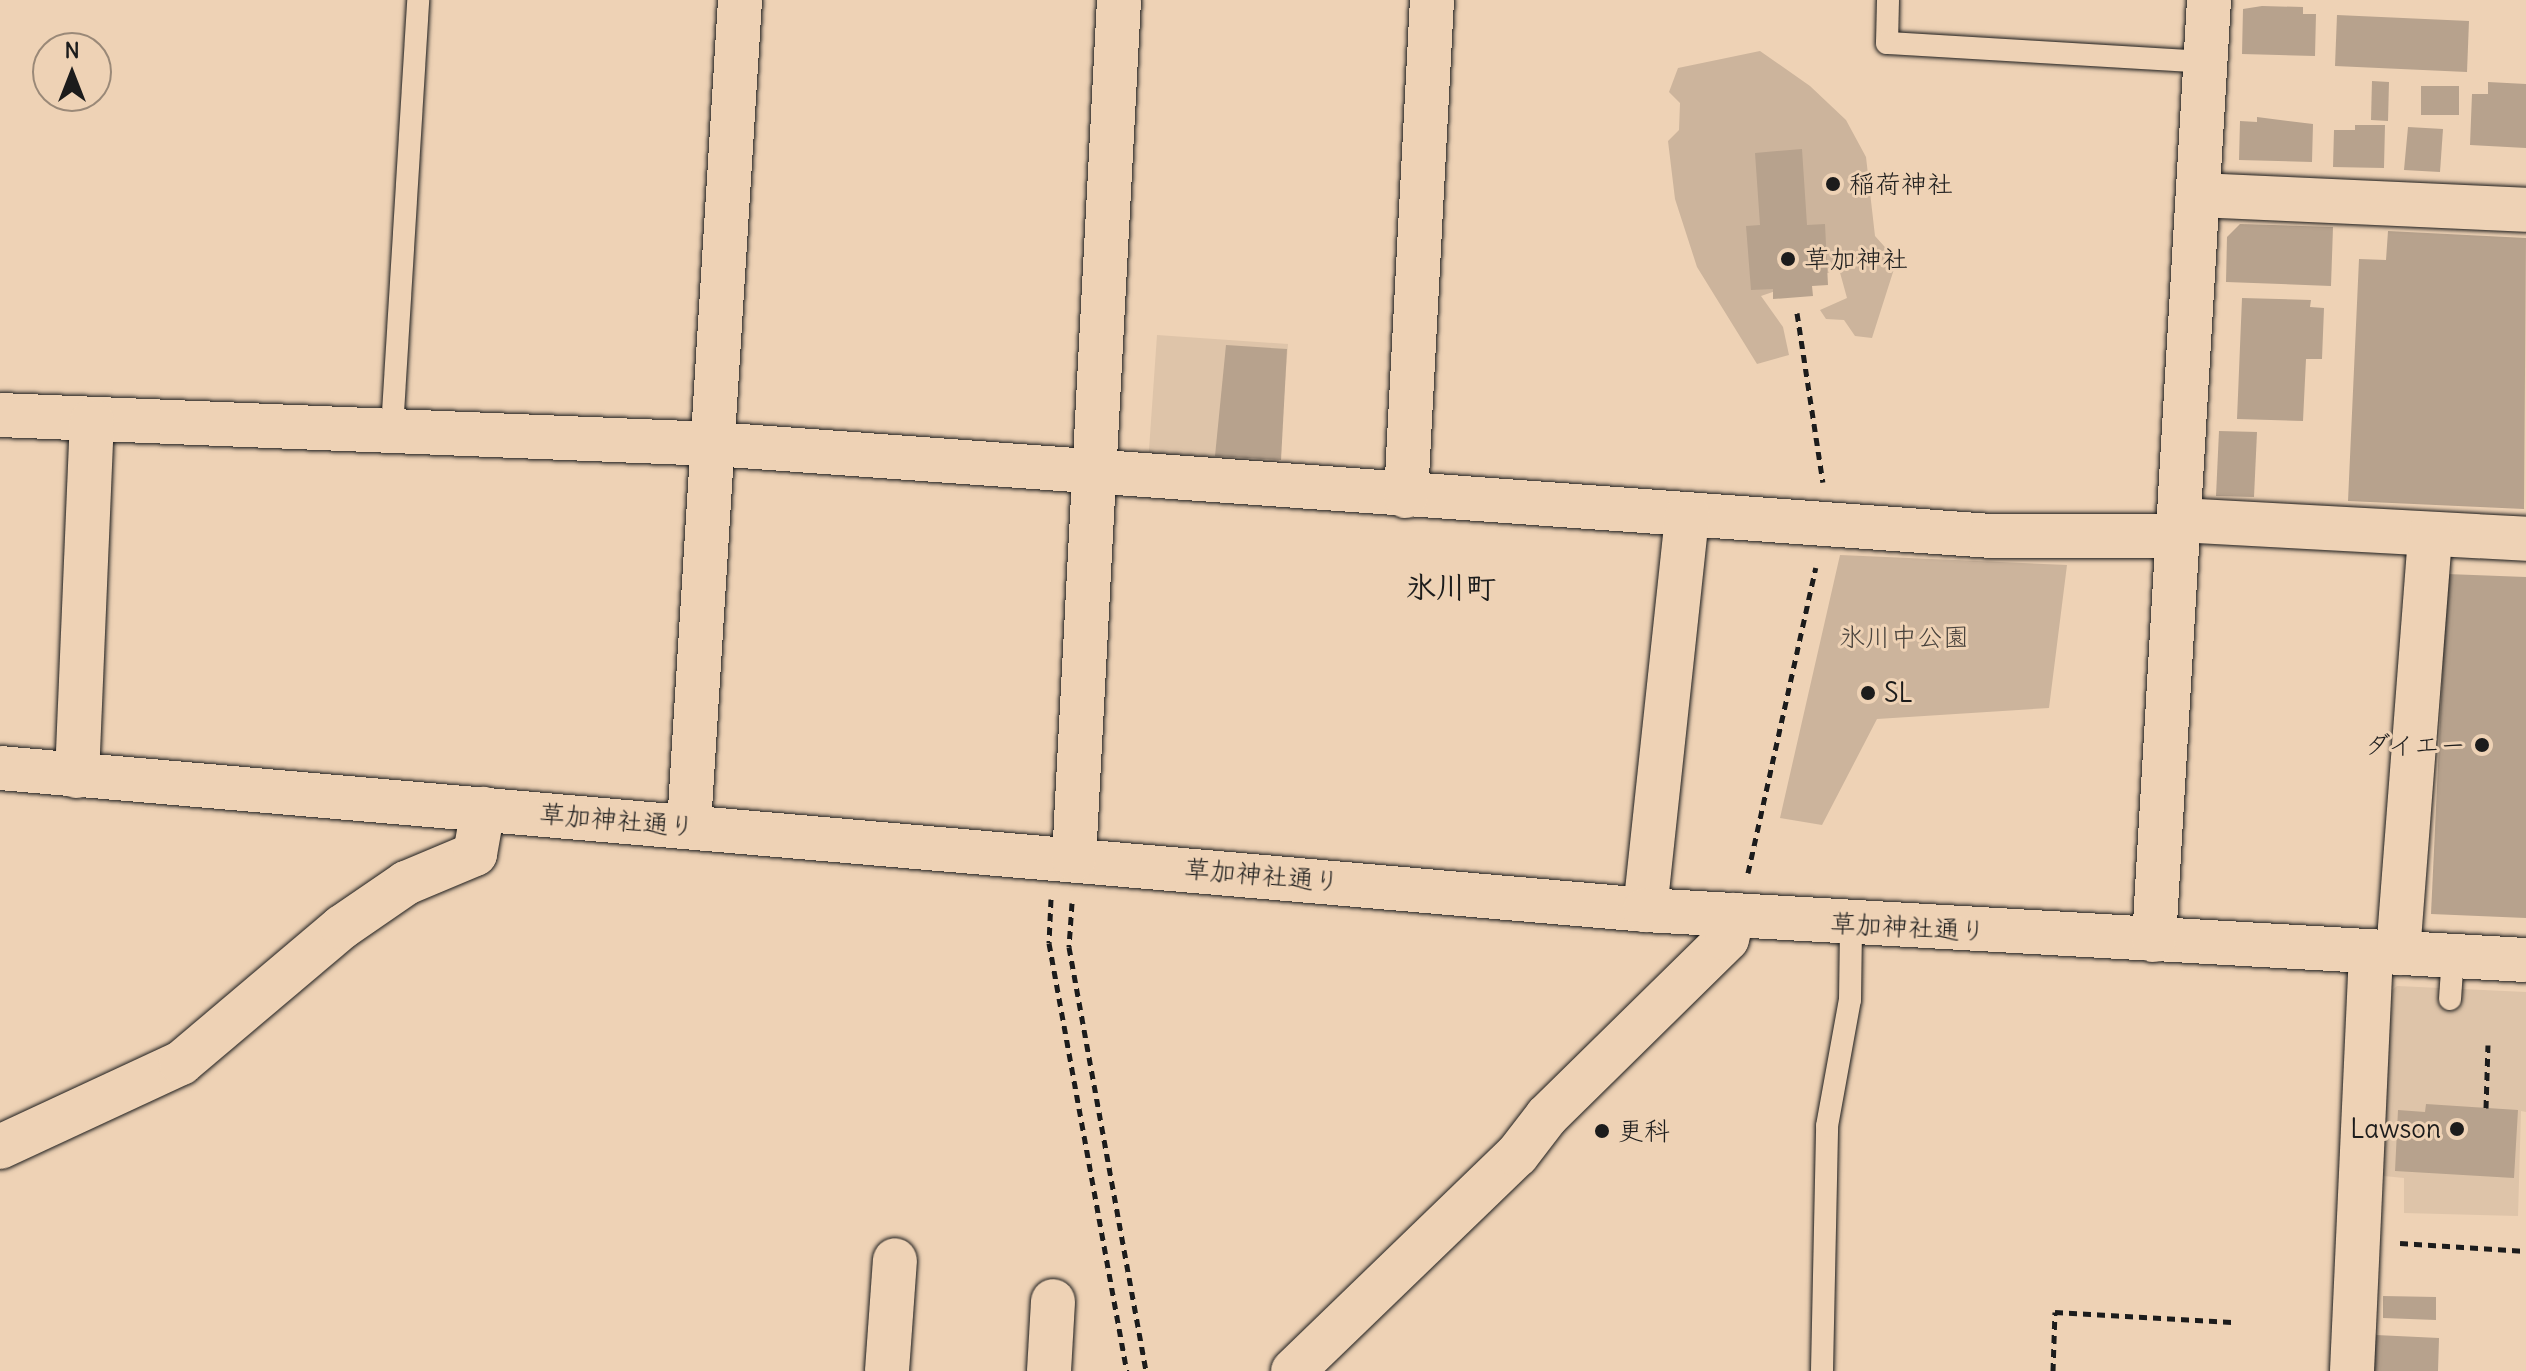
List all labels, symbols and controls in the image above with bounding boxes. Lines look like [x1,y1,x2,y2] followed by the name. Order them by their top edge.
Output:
[32,32,112,112] north arrow
[64,36,80,64] text: N
[1849,168,1953,200] place label: 稲荷神社
[1824,175,1842,193] marker: 稲荷神社
[1804,243,1908,275] place label: 草加神社
[1779,250,1797,268] marker: 草加神社
[1406,569,1496,605] district label: 氷川町
[1839,621,1969,653] park label: 氷川中公園
[1884,677,1913,709] place label: SL
[1859,684,1877,702] marker: SL
[2362,729,2466,761] place label: ダイエー
[2473,736,2491,754] marker: ダイエー
[538,798,696,842] street label: 草加神社通り
[1183,853,1341,897] street label: 草加神社通り
[1829,907,1987,947] street label: 草加神社通り
[2350,1113,2441,1145] place label: Lawson
[1618,1115,1670,1147] place label: 更科
[2448,1120,2466,1138] marker: Lawson
[1593,1122,1611,1140] marker: 更科

